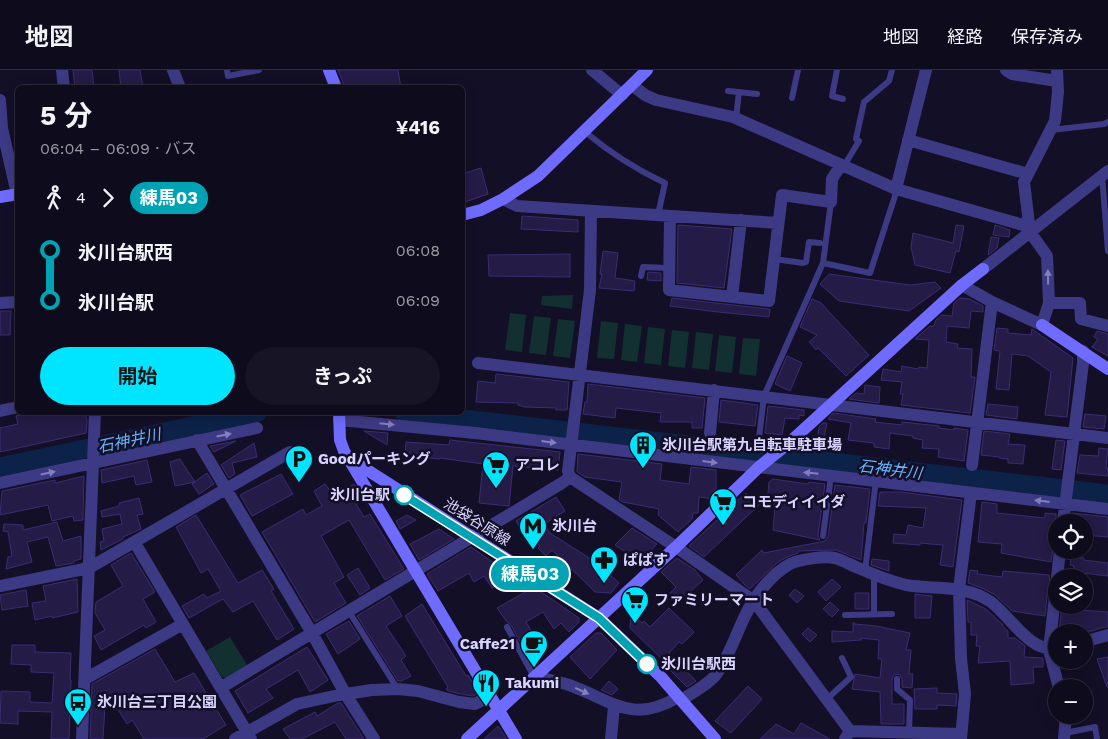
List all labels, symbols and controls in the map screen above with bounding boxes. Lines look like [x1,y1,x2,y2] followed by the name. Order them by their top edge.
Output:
[25,23,73,51] text: 地図
[883,26,919,47] text: 地図
[947,26,983,47] text: 経路
[1011,26,1083,47] text: 保存済み
[40,99,92,132] text: 5 分
[396,116,440,139] text: ¥416
[40,139,196,158] text: 06:04 – 06:09 · バス
[40,184,68,212] icon: walk
[94,184,122,212] icon: forward
[140,187,198,208] text: 練馬03
[76,188,86,207] text: 4
[78,241,173,264] text: 氷川台駅西
[396,241,440,260] text: 06:08
[1044,269,1052,285] one-way arrow
[78,291,154,314] text: 氷川台駅
[396,291,440,310] text: 06:09
[40,347,235,405] button: 開始
[245,347,440,405] button: きっぷ
[380,420,396,428] one-way arrow
[96,424,164,456] water label: 石神井川
[628,430,658,469] building icon: 氷川台駅第九自転車駐車場
[216,431,231,439] one-way arrow
[662,436,842,454] place label: 氷川台駅第九自転車駐車場
[541,438,557,446] one-way arrow
[284,444,314,483] parking icon: Goodパーキング
[318,450,431,468] place label: Goodパーキング
[481,450,511,489] supermarket icon: アコレ
[515,456,560,474] place label: アコレ
[857,456,925,483] water label: 石神井川
[702,458,718,466] one-way arrow
[40,469,55,477] one-way arrow
[803,469,819,477] one-way arrow
[394,485,414,505] marker: 氷川台駅
[330,486,390,504] place label: 氷川台駅
[708,487,738,526] supermarket icon: コモディイイダ
[742,493,845,511] place label: コモディイイダ
[440,494,514,550] street label: 池袋谷原線
[1034,497,1050,505] one-way arrow
[518,511,548,550] metro station icon: 氷川台
[1048,514,1093,724] map controls
[1048,514,1093,559] button: locate
[552,517,597,535] place label: 氷川台
[589,545,619,584] pharmacy icon: ぱぱす
[623,551,668,569] place label: ぱぱす
[495,558,565,590] line badge: 練馬03
[501,563,559,584] text: 練馬03
[1048,569,1093,614] button: layers
[620,585,650,624] supermarket icon: ファミリーマート
[654,591,774,609] place label: ファミリーマート
[1048,624,1093,669] button: +
[519,629,549,668] cafe icon: Caffe21
[460,635,515,653] place label: Caffe21
[637,654,657,674] marker: 氷川台駅西
[661,655,736,673] place label: 氷川台駅西
[471,668,501,707] restaurant icon: Takumi
[505,674,559,692] place label: Takumi
[1048,679,1093,724] button: −
[63,687,93,726] bus stop icon: 氷川台三丁目公園
[575,688,589,696] one-way arrow
[97,693,217,711] place label: 氷川台三丁目公園

